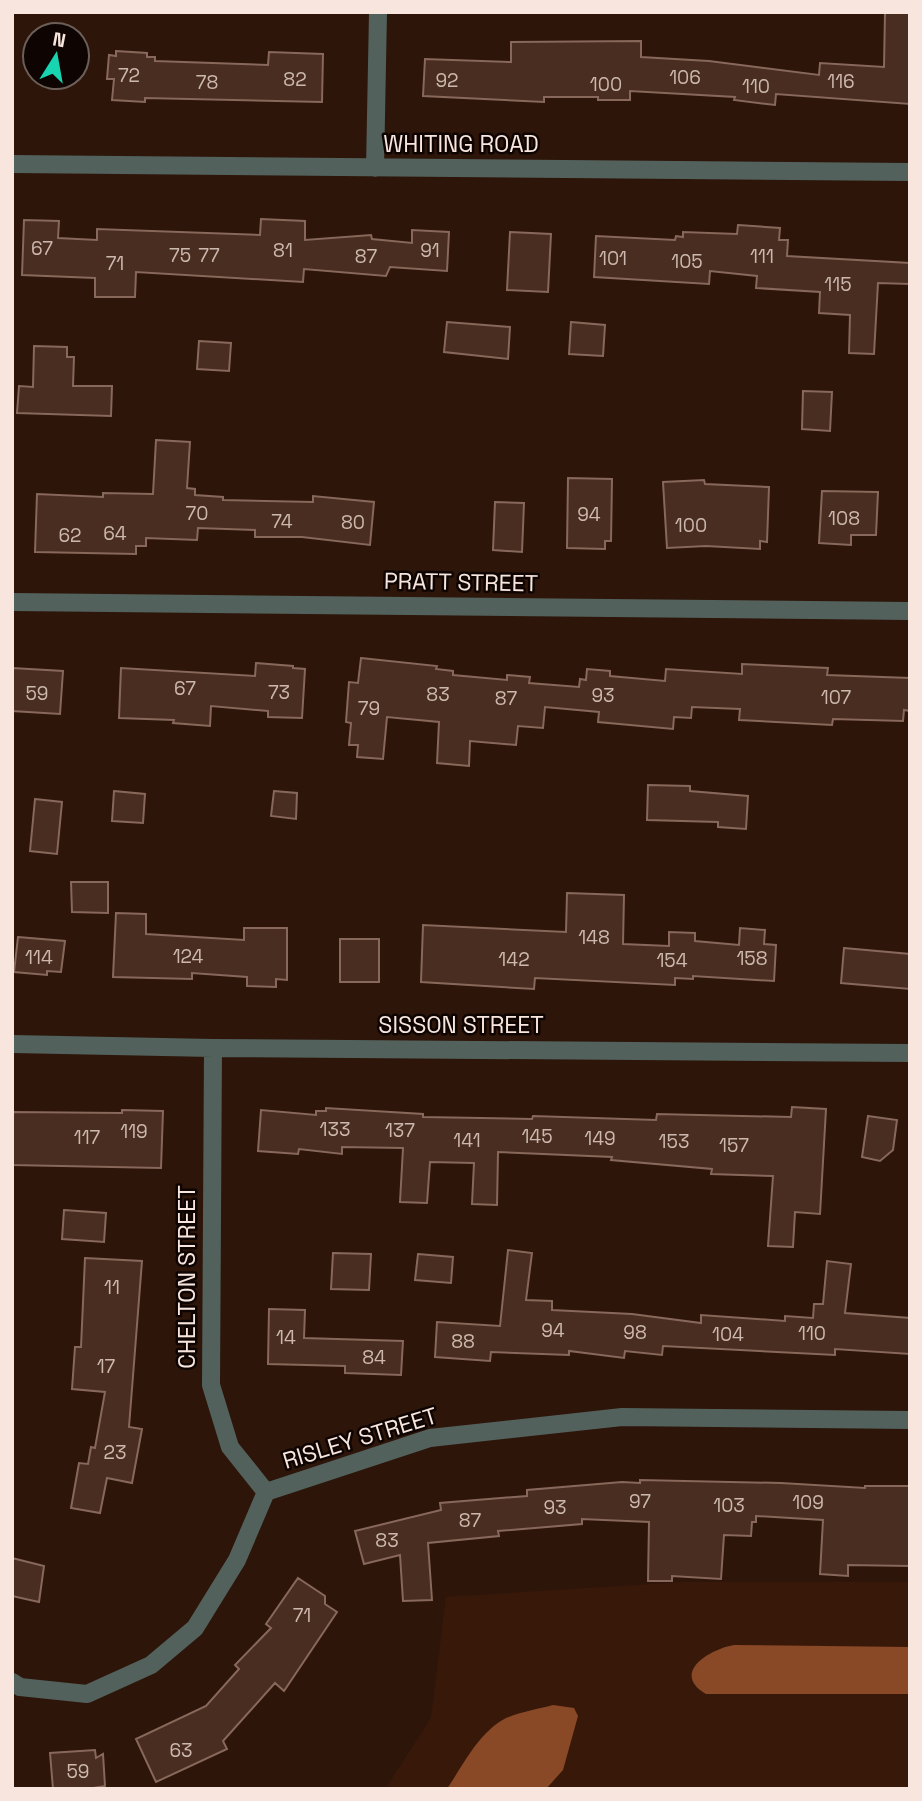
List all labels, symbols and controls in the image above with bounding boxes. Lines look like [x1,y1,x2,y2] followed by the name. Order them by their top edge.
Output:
[21,21,91,91] north arrow
[51,26,68,53] text: N
[118,63,140,88] house number: 72
[669,65,701,90] house number: 106
[283,67,307,92] house number: 82
[435,68,459,93] house number: 92
[827,69,855,94] house number: 116
[196,70,218,95] house number: 78
[590,72,622,97] house number: 100
[742,74,770,99] house number: 110
[383,129,539,159] street label: WHITING ROAD
[31,236,53,261] house number: 67
[273,238,293,263] house number: 81
[420,238,440,263] house number: 91
[169,243,191,268] house number: 75
[198,243,220,268] house number: 77
[355,244,377,269] house number: 87
[750,244,774,269] house number: 111
[599,246,627,271] house number: 101
[671,249,703,274] house number: 105
[106,251,124,276] house number: 71
[824,272,852,297] house number: 115
[186,501,208,526] house number: 70
[577,502,601,527] house number: 94
[828,506,860,531] house number: 108
[271,509,293,534] house number: 74
[341,510,365,535] house number: 80
[675,513,707,538] house number: 100
[103,521,127,546] house number: 64
[58,523,82,548] house number: 62
[384,566,538,598] street label: PRATT STREET
[174,676,196,701] house number: 67
[268,680,290,705] house number: 73
[25,681,49,706] house number: 59
[426,682,450,707] house number: 83
[591,683,615,708] house number: 93
[821,685,852,710] house number: 107
[495,686,517,711] house number: 87
[358,696,380,721] house number: 79
[578,925,610,950] house number: 148
[173,944,203,969] house number: 124
[25,945,53,970] house number: 114
[736,946,768,971] house number: 158
[498,947,530,972] house number: 142
[656,948,688,973] house number: 154
[378,1010,544,1040] street label: SISSON STREET
[320,1117,350,1142] house number: 133
[385,1118,415,1143] house number: 137
[120,1119,148,1144] house number: 119
[521,1124,553,1149] house number: 145
[74,1125,101,1150] house number: 117
[584,1126,616,1151] house number: 149
[453,1128,481,1153] house number: 141
[659,1129,689,1154] house number: 153
[719,1133,749,1158] house number: 157
[172,1185,202,1369] street label: CHELTON STREET
[104,1275,120,1300] house number: 11
[541,1318,565,1343] house number: 94
[623,1320,647,1345] house number: 98
[798,1321,826,1346] house number: 110
[712,1322,744,1347] house number: 104
[276,1325,296,1350] house number: 14
[451,1329,475,1354] house number: 88
[362,1345,386,1370] house number: 84
[97,1354,116,1379] house number: 17
[279,1400,441,1476] street label: RISLEY STREET
[104,1440,126,1465] house number: 23
[629,1489,651,1514] house number: 97
[792,1490,824,1515] house number: 109
[713,1493,745,1518] house number: 103
[543,1495,567,1520] house number: 93
[459,1508,481,1533] house number: 87
[375,1528,399,1553] house number: 83
[293,1603,311,1628] house number: 71
[169,1738,193,1763] house number: 63
[66,1759,90,1784] house number: 59

